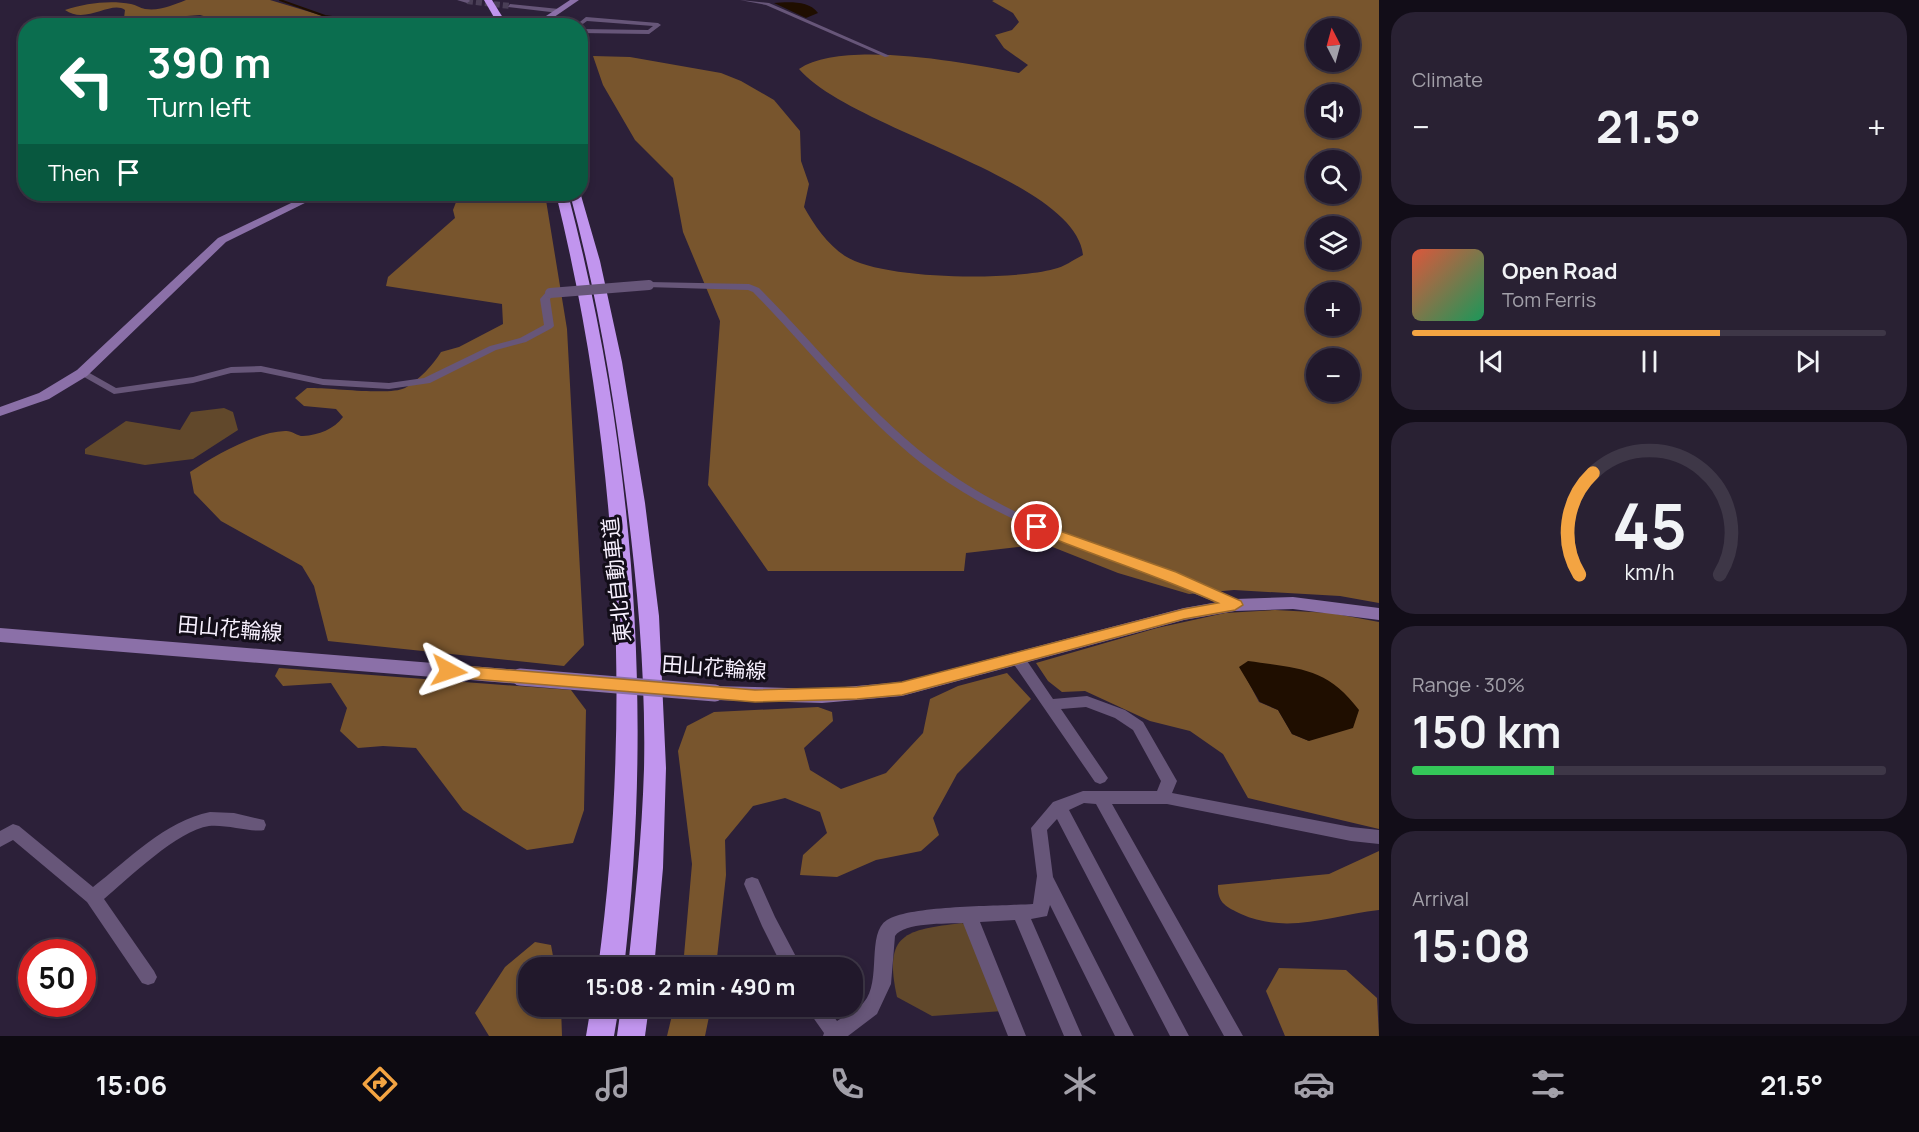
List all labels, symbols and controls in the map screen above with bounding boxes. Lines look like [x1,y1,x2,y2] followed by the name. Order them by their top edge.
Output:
[1306,18,1360,72] north arrow
[1306,18,1360,402] map controls
[147,33,271,91] text: 390 m
[48,42,126,120] icon: left
[1412,66,1483,93] text: Climate
[1306,84,1360,138] button: sound
[147,88,251,125] text: Turn left
[1596,95,1701,157] text: 21.5°
[1412,104,1430,149] text: −
[1867,104,1886,149] text: +
[1306,150,1360,204] button: search
[112,156,145,189] icon: arrive
[48,158,100,188] text: Then
[1306,216,1360,270] button: layers
[1502,256,1617,286] text: Open Road
[1306,282,1360,336] button: +
[1502,286,1596,313] text: Tom Ferris
[1475,345,1508,378] icon: previous
[1633,345,1666,378] icon: pause
[1791,345,1824,378] icon: next
[1306,348,1360,402] button: −
[1612,482,1686,568] text: 45
[1011,501,1062,552] pin
[1020,510,1053,543] icon: arrive
[595,516,637,644] street label: 東北自動車道
[1624,557,1674,586] text: km/h
[177,609,284,647] street label: 田山花輪線
[417,639,481,703] position arrow
[661,649,767,685] street label: 田山花輪線
[1412,671,1525,698] text: Range · 30%
[1412,700,1561,762] text: 150 km
[1412,885,1469,912] text: Arrival
[1412,914,1531,976] text: 15:08
[18,939,96,1017] speed limit sign: 50
[586,972,795,1002] text: 15:08 · 2 min · 490 m
[359,1063,401,1105] icon: directions
[592,1063,634,1105] icon: music
[826,1063,868,1105] icon: phone
[1059,1063,1101,1105] icon: climate
[1293,1063,1335,1105] icon: car
[1527,1063,1569,1105] icon: filters
[96,1066,167,1103] text: 15:06
[1760,1066,1823,1103] text: 21.5°

